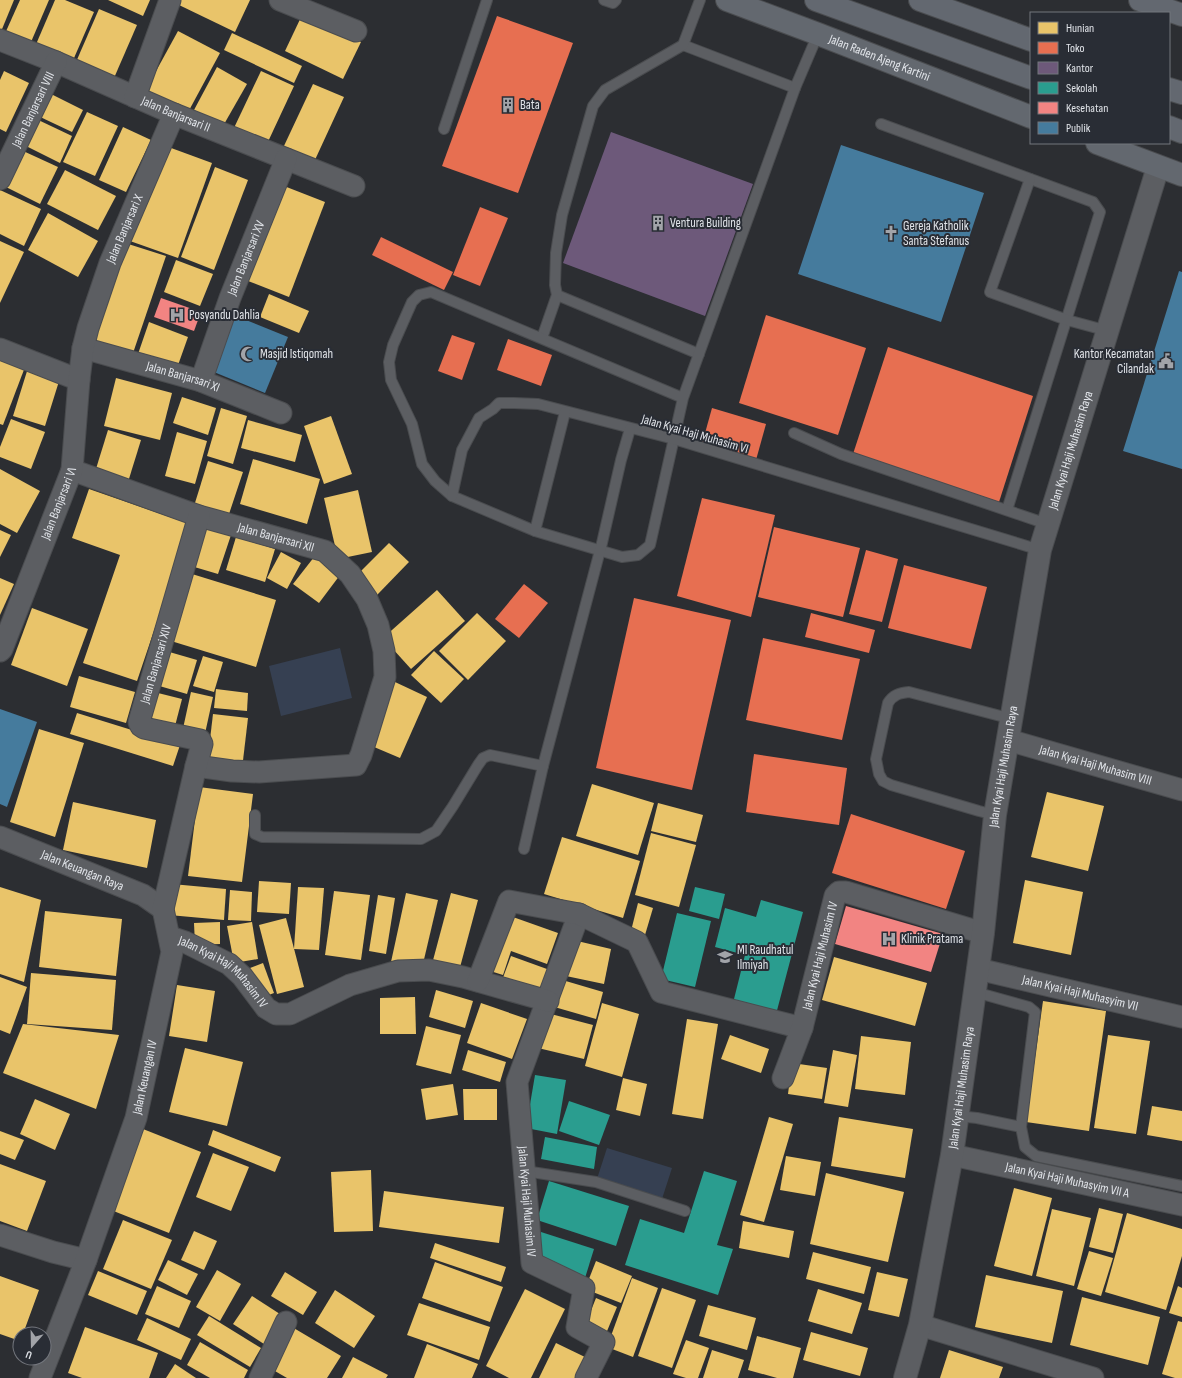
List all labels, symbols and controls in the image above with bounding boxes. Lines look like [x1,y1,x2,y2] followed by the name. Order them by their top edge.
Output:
[1030,12,1170,144] legend
[1066,21,1094,36] text: Hunian
[826,31,932,85] street label: Jalan Raden Ajeng Kartini
[1066,41,1084,56] text: Toko
[1066,61,1094,76] text: Kantor
[8,69,58,151] street label: Jalan Banjarsari VIII
[1066,81,1097,96] text: Sekolah
[138,92,213,136] street label: Jalan Banjarsari II
[499,96,517,114] building icon: Bata
[520,97,540,113] place label: Bata
[1066,101,1108,116] text: Kesehatan
[1066,121,1091,136] text: Publik
[102,191,147,267] street label: Jalan Banjarsari X
[649,214,667,232] building icon: Ventura Building
[670,215,741,231] place label: Ventura Building
[223,218,268,299] street label: Jalan Banjarsari XV
[903,218,969,249] place label: Gereja Katholik Santa Stefanus
[882,224,900,242] church icon: Gereja Katholik Santa Stefanus
[168,306,186,324] hospital icon: Posyandu Dahlia
[189,307,260,323] place label: Posyandu Dahlia
[239,345,257,363] mosque icon: Masjid Istiqomah
[260,346,333,362] place label: Masjid Istiqomah
[1074,346,1154,377] place label: Kantor Kecamatan Cilandak
[1157,352,1175,370] public building icon: Kantor Kecamatan Cilandak
[143,358,222,396] street label: Jalan Banjarsari XI
[1045,389,1096,512] street label: Jalan Kyai Haji Muhasim Raya
[639,411,750,457] street label: Jalan Kyai Haji Muhasim VI
[37,467,80,543] street label: Jalan Banjarsari VI
[235,519,316,556] street label: Jalan Banjarsari XII
[137,622,175,706] street label: Jalan Banjarsari XIV
[986,705,1021,829] street label: Jalan Kyai Haji Muhasim Raya
[1036,741,1154,789] street label: Jalan Kyai Haji Muhasim VIII
[38,846,126,894] street label: Jalan Keuangan Raya
[799,900,841,1012] street label: Jalan Kyai Haji Muhasim IV
[880,930,898,948] hospital icon: Klinik Pratama
[901,931,963,947] place label: Klinik Pratama
[176,932,271,1011] street label: Jalan Kyai Haji Muhasim IV
[737,942,794,973] place label: MI Raudhatul Ilmiyah
[716,948,734,966] school or university icon: MI Raudhatul Ilmiyah
[1020,971,1140,1014] street label: Jalan Kyai Haji Muhasyim VII
[945,1026,978,1151] street label: Jalan Kyai Haji Muhasim Raya
[129,1038,161,1117] street label: Jalan Keuangan IV
[514,1145,539,1258] street label: Jalan Kyai Haji Muhasim IV
[1003,1159,1131,1201] street label: Jalan Kyai Haji Muhasyim VII A
[12,1326,52,1366] north arrow
[24,1348,34,1362] text: U

